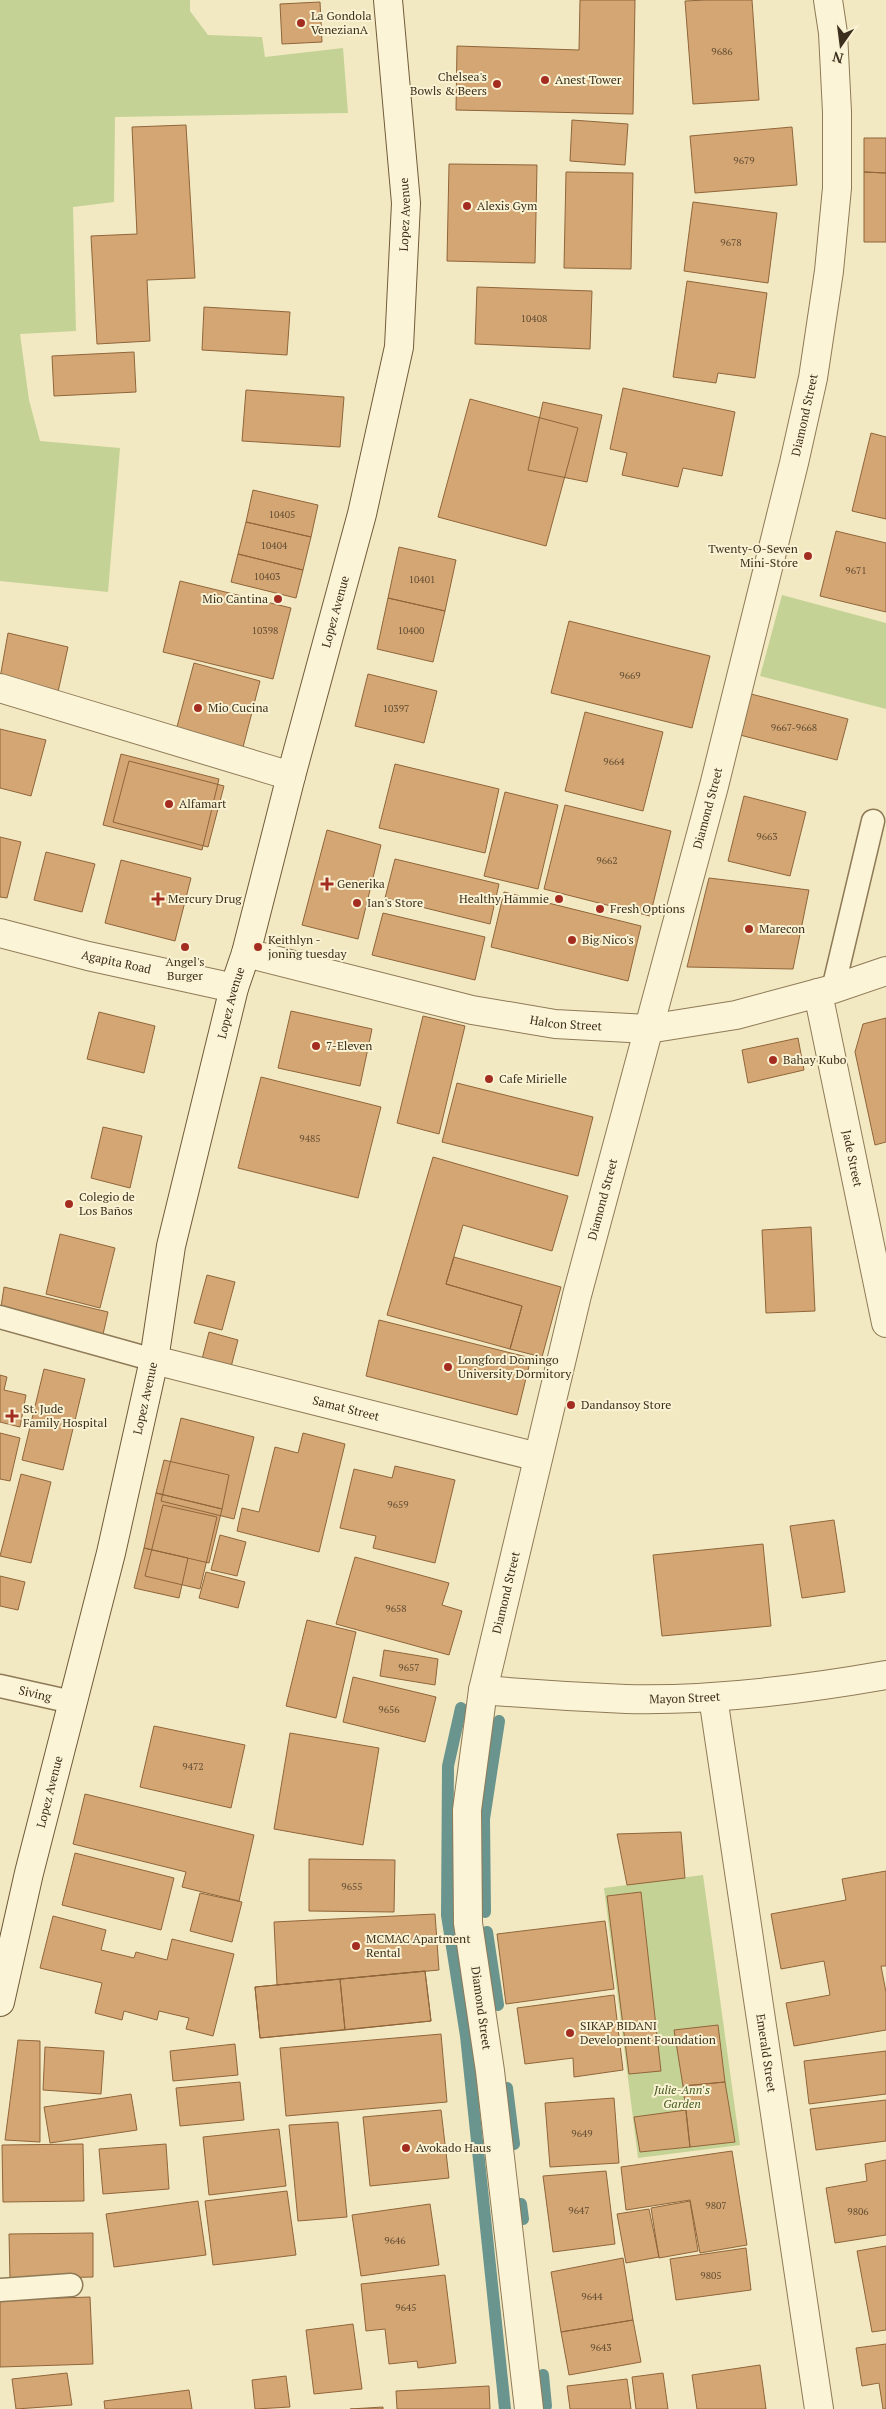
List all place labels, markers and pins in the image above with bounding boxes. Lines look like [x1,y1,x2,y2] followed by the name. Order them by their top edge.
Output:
[311,8,372,37] place label: La Gondola VenezianA
[295,17,307,29] marker: La Gondola VenezianA
[410,69,487,98] place label: Chelsea's Bowls & Beers
[555,72,622,87] place label: Anest Tower
[539,74,551,86] marker: Anest Tower
[491,78,503,90] marker: Chelsea's Bowls & Beers
[477,198,538,213] place label: Alexis Gym
[461,200,473,212] marker: Alexis Gym
[708,541,798,570] place label: Twenty-O-Seven Mini-Store
[802,550,814,562] marker: Twenty-O-Seven Mini-Store
[202,591,268,606] place label: Mio Cantina
[272,593,284,605] marker: Mio Cantina
[208,700,269,715] place label: Mio Cucina
[192,702,204,714] marker: Mio Cucina
[179,796,227,811] place label: Alfamart
[163,798,175,810] marker: Alfamart
[337,876,385,891] place label: Generika
[321,878,333,890] marker: Generika
[168,891,242,906] place label: Mercury Drug
[459,891,549,906] place label: Healthy Hammie
[152,893,164,905] marker: Mercury Drug
[553,893,565,905] marker: Healthy Hammie
[367,895,423,910] place label: Ian's Store
[351,897,363,909] marker: Ian's Store
[610,901,685,916] place label: Fresh Options
[594,903,606,915] marker: Fresh Options
[759,921,805,936] place label: Marecon
[743,923,755,935] marker: Marecon
[268,932,347,961] place label: Keithlyn - joning tuesday
[582,932,634,947] place label: Big Nico's
[566,934,578,946] marker: Big Nico's
[179,941,191,953] marker: Angel's Burger
[252,941,264,953] marker: Keithlyn - joning tuesday
[166,954,204,983] place label: Angel's Burger
[326,1038,372,1053] place label: 7-Eleven
[310,1040,322,1052] marker: 7-Eleven
[783,1052,847,1067] place label: Bahay Kubo
[767,1054,779,1066] marker: Bahay Kubo
[499,1071,567,1086] place label: Cafe Mirielle
[483,1073,495,1085] marker: Cafe Mirielle
[79,1189,135,1218] place label: Colegio de Los Baños
[63,1198,75,1210] marker: Colegio de Los Baños
[458,1352,572,1381] place label: Longford Domingo University Dormitory
[442,1361,454,1373] marker: Longford Domingo University Dormitory
[581,1397,671,1412] place label: Dandansoy Store
[565,1399,577,1411] marker: Dandansoy Store
[23,1401,108,1430] place label: St. Jude Family Hospital
[5,1409,19,1423] marker: St. Jude Family Hospital
[366,1931,471,1960] place label: MCMAC Apartment Rental
[350,1940,362,1952] marker: MCMAC Apartment Rental
[580,2018,716,2047] place label: SIKAP BIDANI Development Foundation
[564,2027,576,2039] marker: SIKAP BIDANI Development Foundation
[416,2140,491,2155] place label: Avokado Haus
[400,2142,412,2154] marker: Avokado Haus

